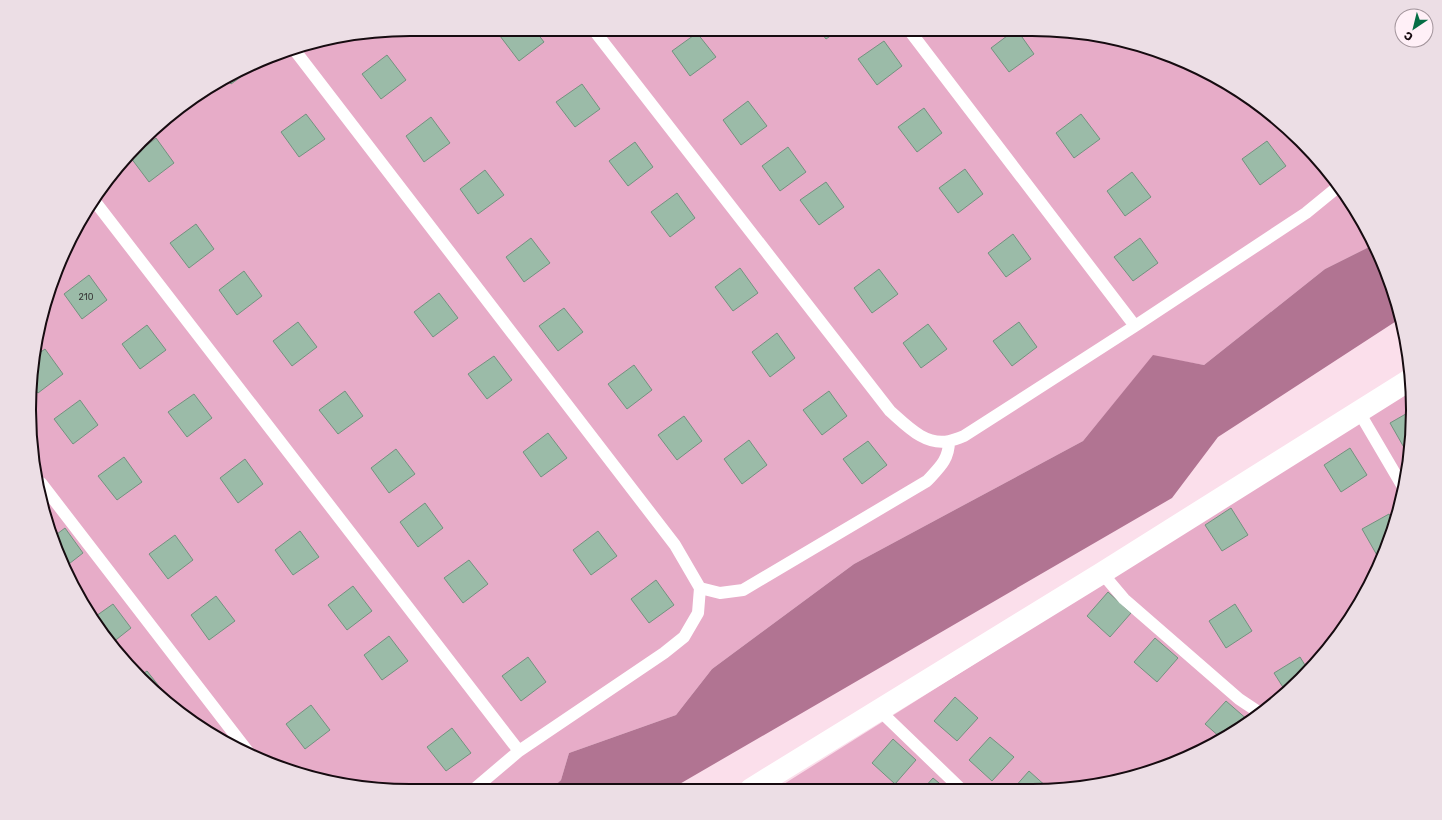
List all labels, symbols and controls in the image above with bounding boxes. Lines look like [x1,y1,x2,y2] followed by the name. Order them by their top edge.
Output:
[1394,8,1434,48] north arrow
[1401,28,1415,43] text: С
[79,292,94,302] house number: 210

